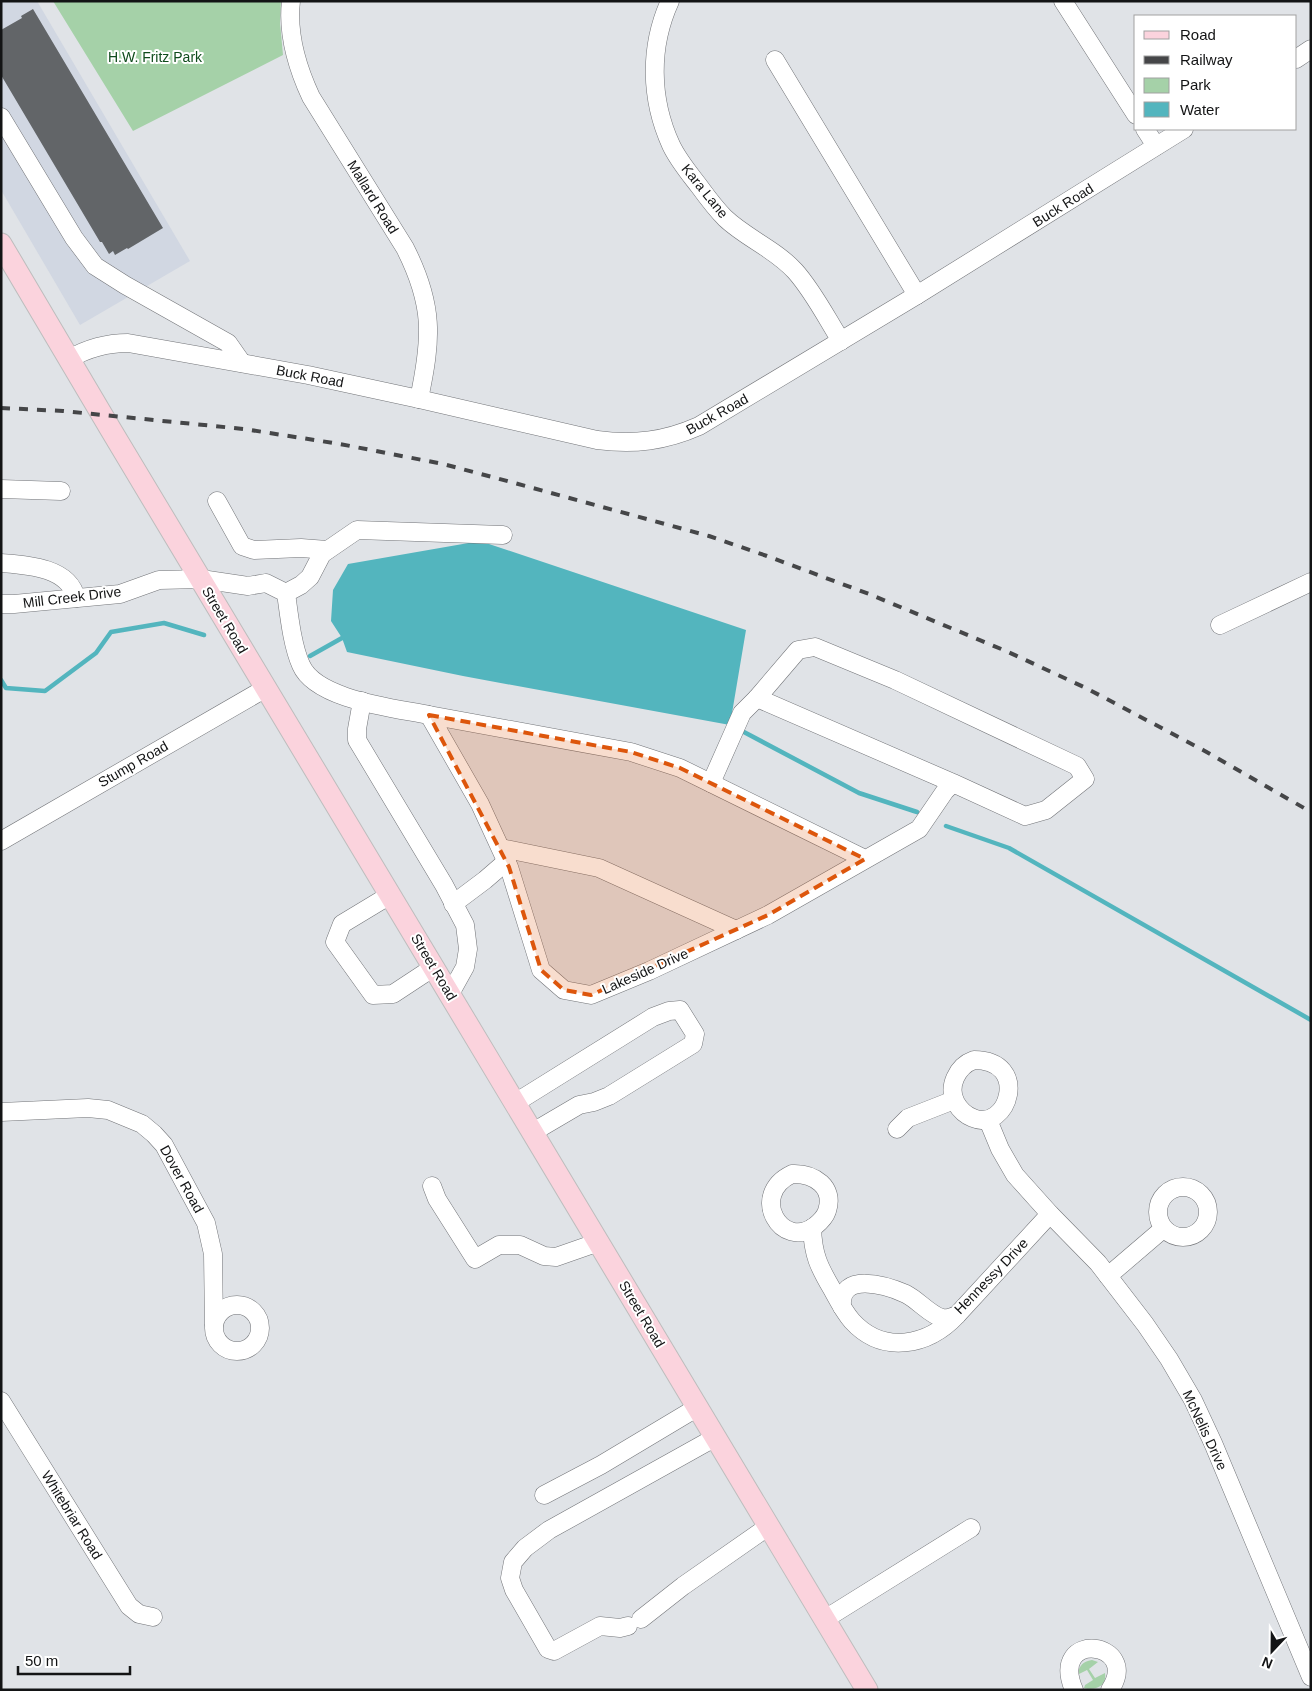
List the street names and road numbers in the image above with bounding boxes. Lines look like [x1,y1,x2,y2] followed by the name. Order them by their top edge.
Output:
[344,157,402,237] street label: Mallard Road
[678,161,732,221] street label: Kara Lane
[1030,180,1096,230] street label: Buck Road
[275,362,345,390] street label: Buck Road
[683,390,751,438] street label: Buck Road
[22,583,122,611] street label: Mill Creek Drive
[199,584,251,656] street label: Street Road
[95,738,171,790] street label: Stump Road
[408,931,460,1003] street label: Street Road
[599,945,691,997] street label: Lakeside Drive
[157,1142,207,1216] street label: Dover Road
[951,1235,1031,1317] street label: Hennessy Drive
[616,1278,668,1350] street label: Street Road
[1180,1387,1231,1473] street label: McNelis Drive
[38,1468,106,1562] street label: Whitebriar Road

